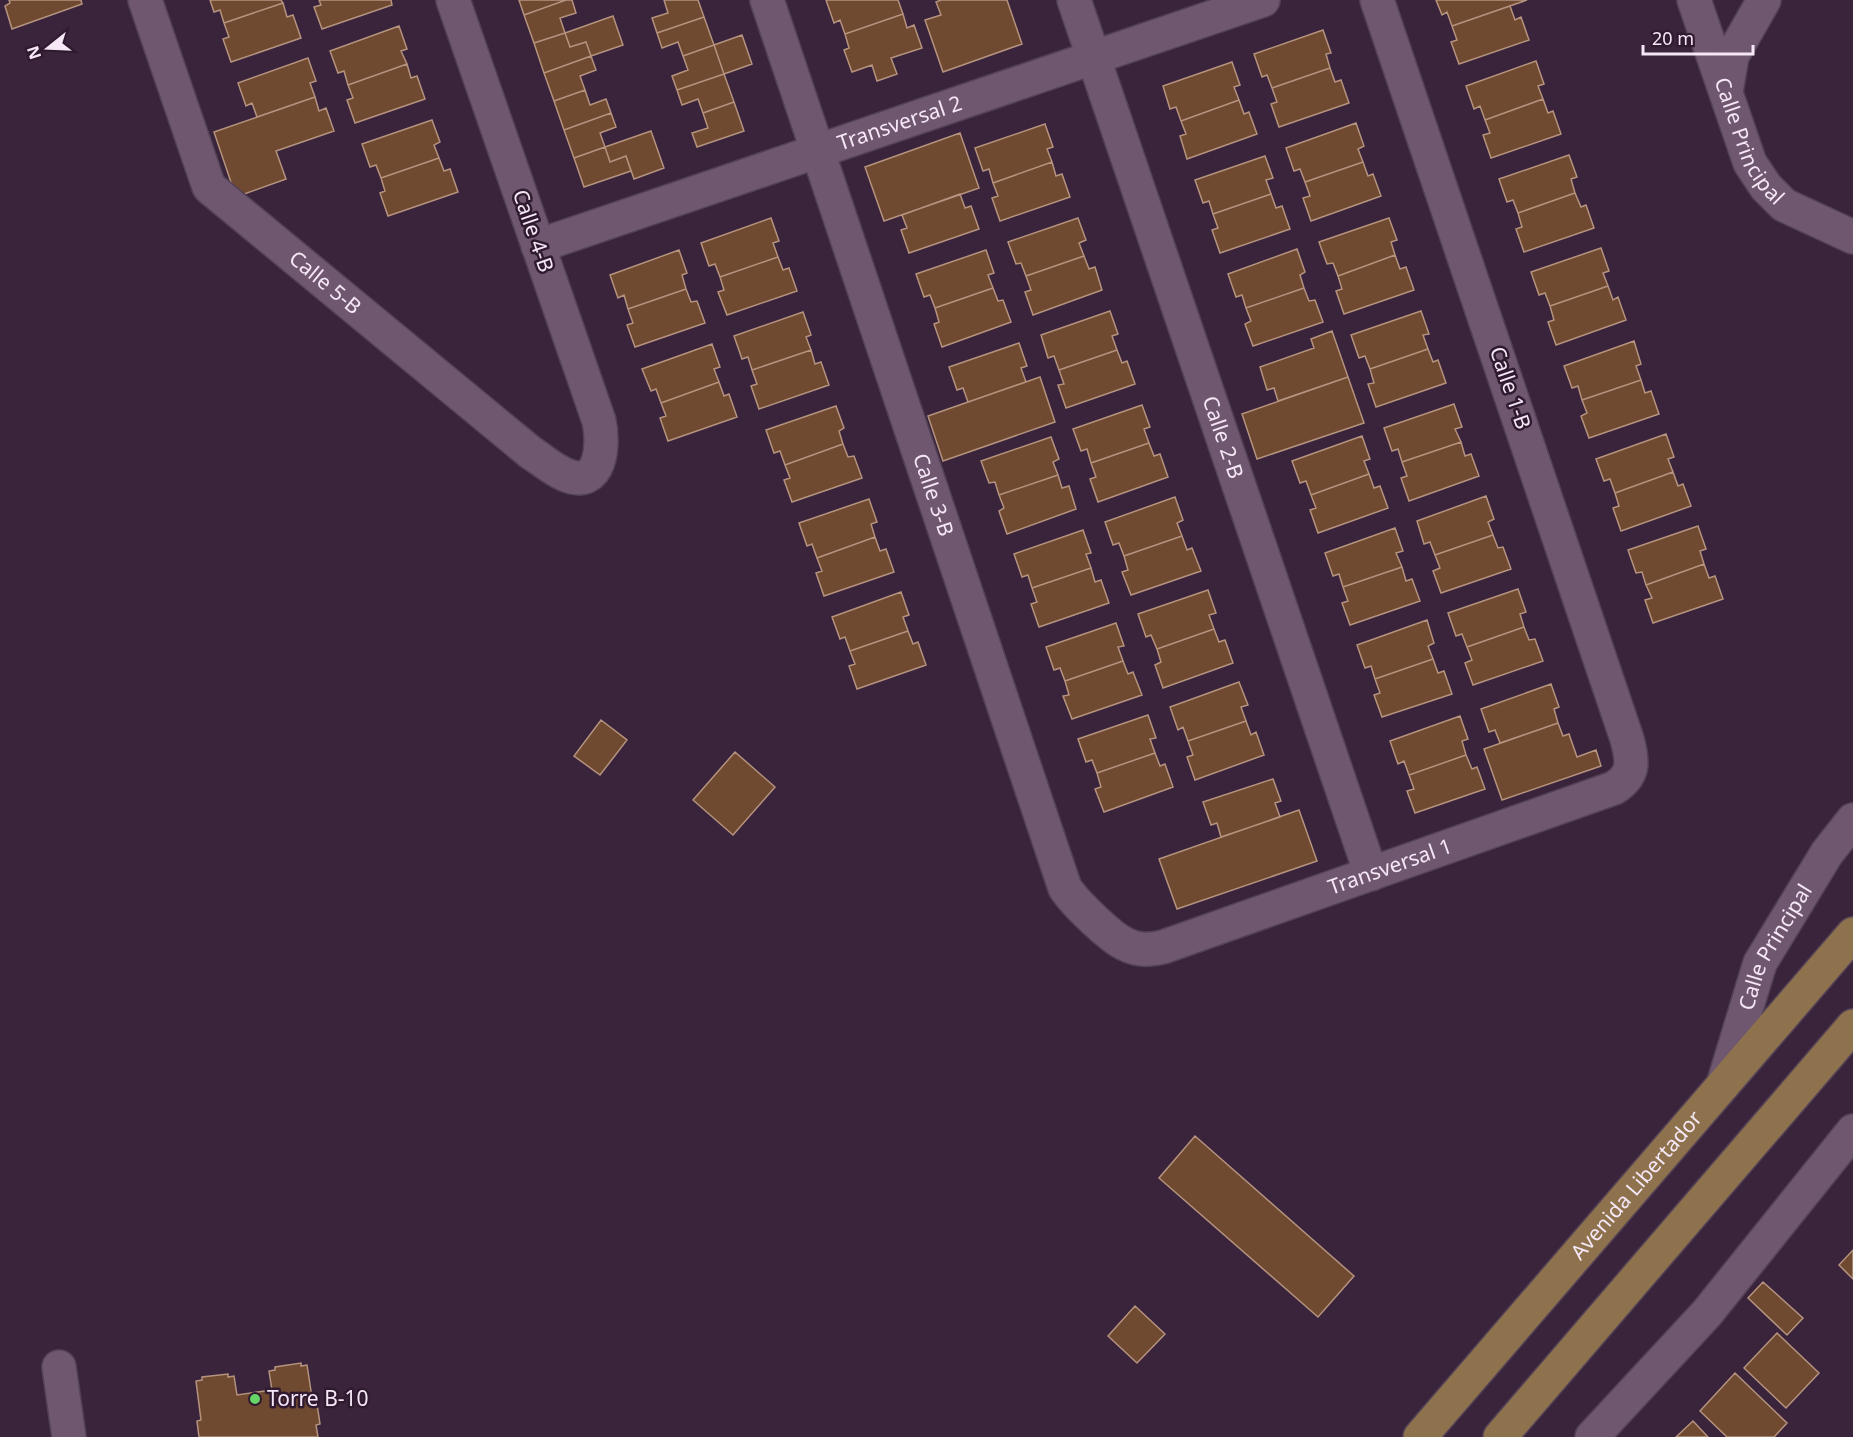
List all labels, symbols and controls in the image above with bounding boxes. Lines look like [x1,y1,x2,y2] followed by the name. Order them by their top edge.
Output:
[18,18,78,78] north arrow
[1643,18,1752,56] scale bar
[1652,26,1694,50] text: 20 m
[21,43,46,62] text: N
[1709,73,1791,210] street label: Calle Principal
[834,88,965,156] street label: Transversal 2
[507,186,561,276] street label: Calle 4-B
[284,244,368,320] street label: Calle 5-B
[1484,343,1538,433] street label: Calle 1-B
[1197,392,1251,482] street label: Calle 2-B
[907,449,961,540] street label: Calle 3-B
[1324,831,1456,901] street label: Transversal 1
[1731,878,1818,1014] street label: Calle Principal
[1564,1104,1708,1265] street label: Avenida Libertador
[267,1384,369,1412] place label: Torre B-10
[248,1392,262,1406] marker: Torre B-10

